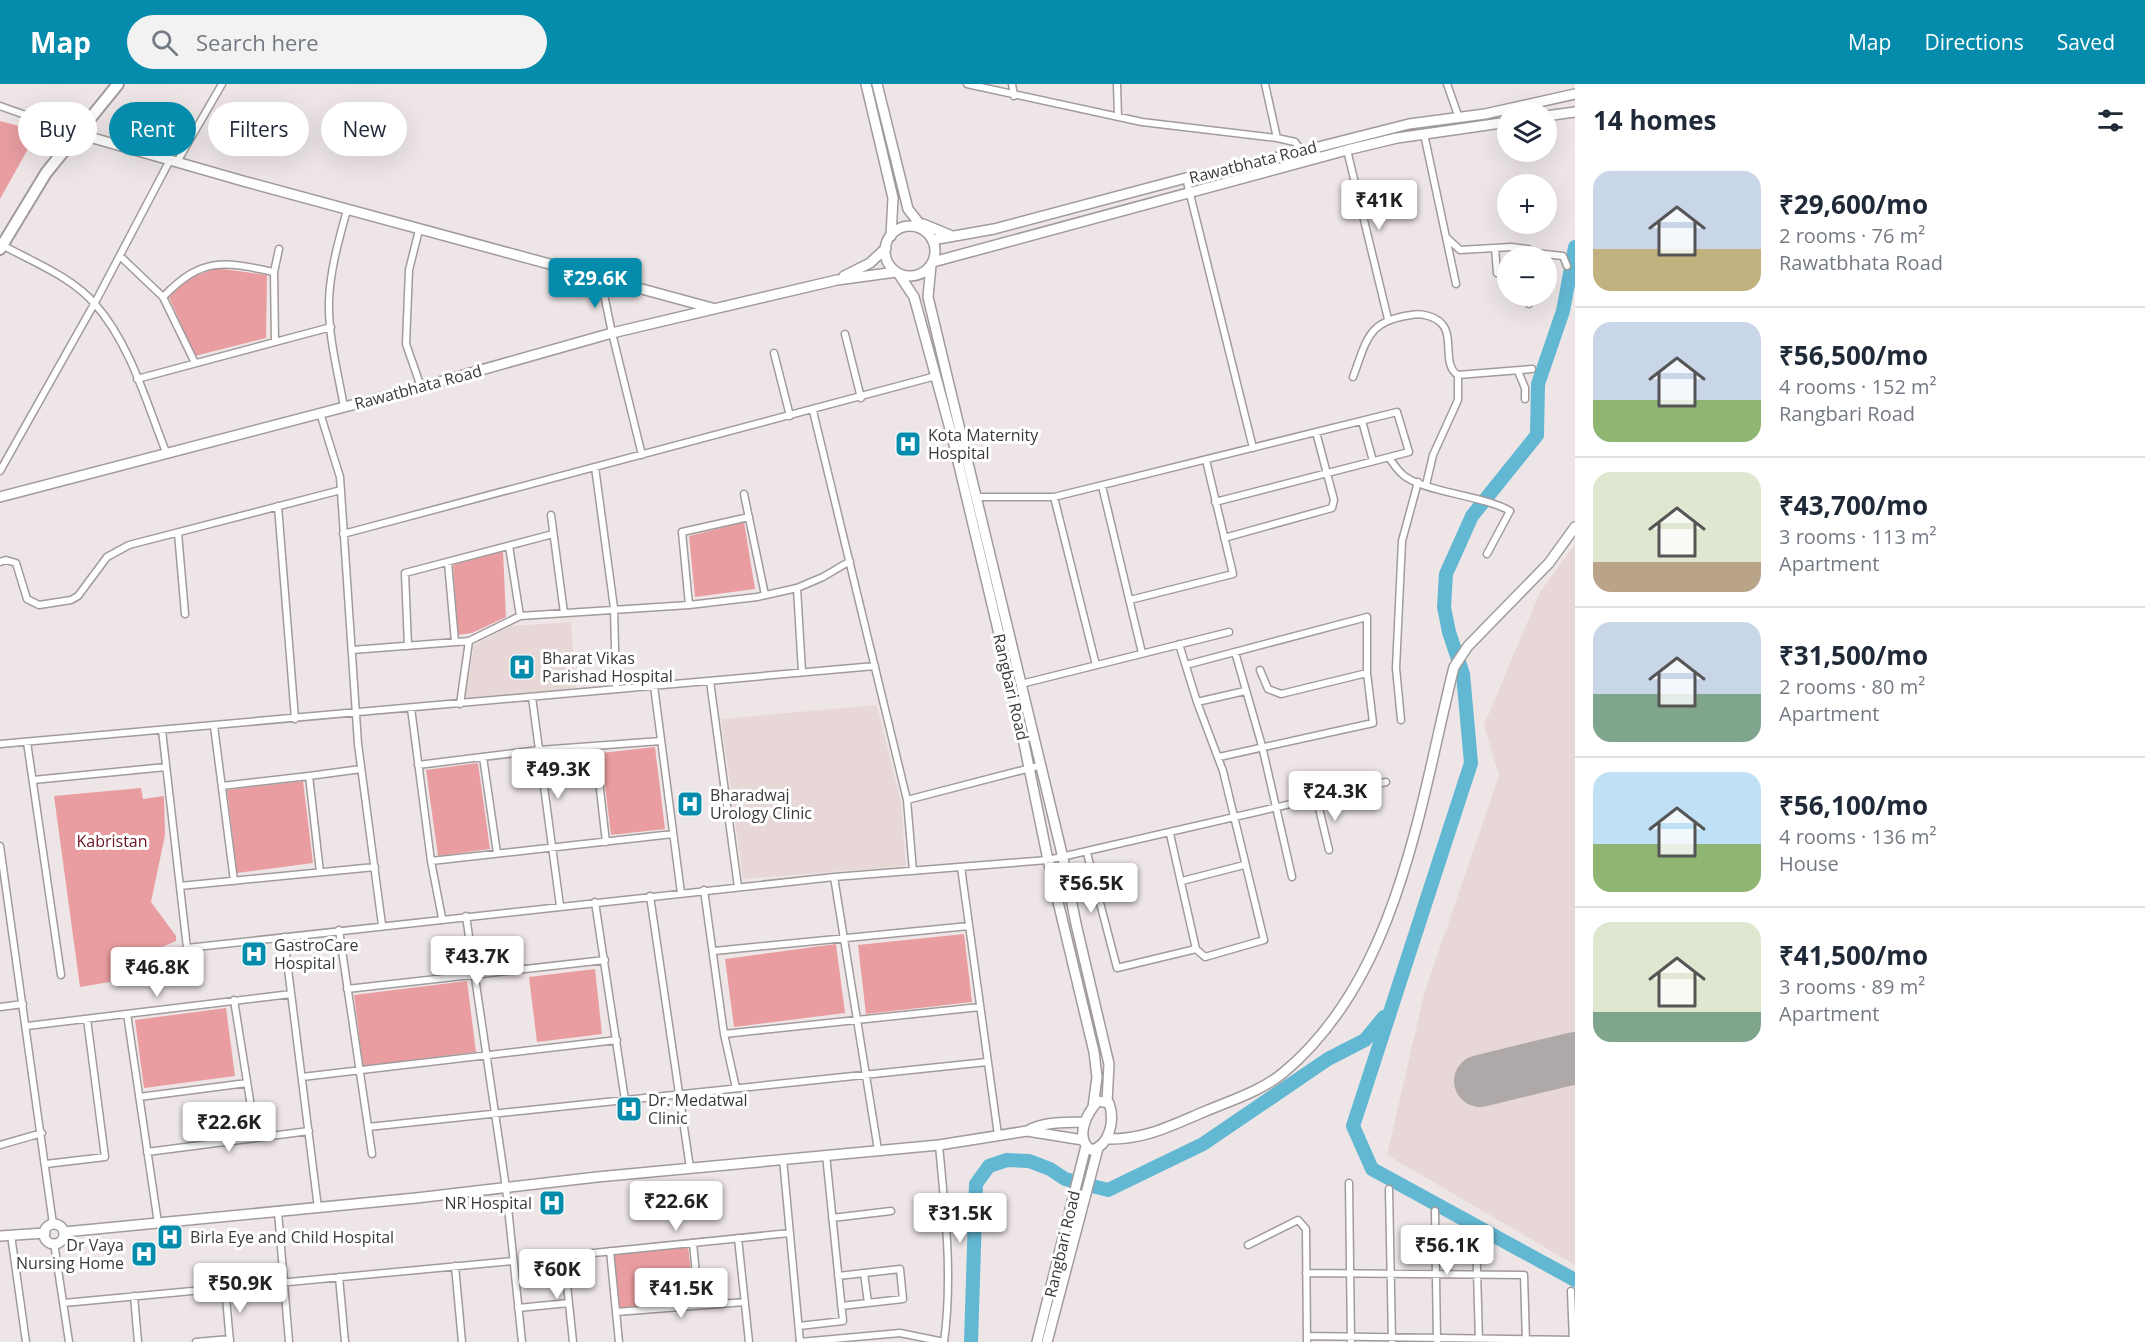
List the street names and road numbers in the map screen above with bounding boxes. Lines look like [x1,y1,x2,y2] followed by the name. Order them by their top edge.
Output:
[1187,135,1319,189] street label: Rawatbhata Road
[352,359,484,415] street label: Rawatbhata Road
[988,631,1034,743] street label: Rangbari Road
[1039,1188,1085,1300] street label: Rangbari Road

